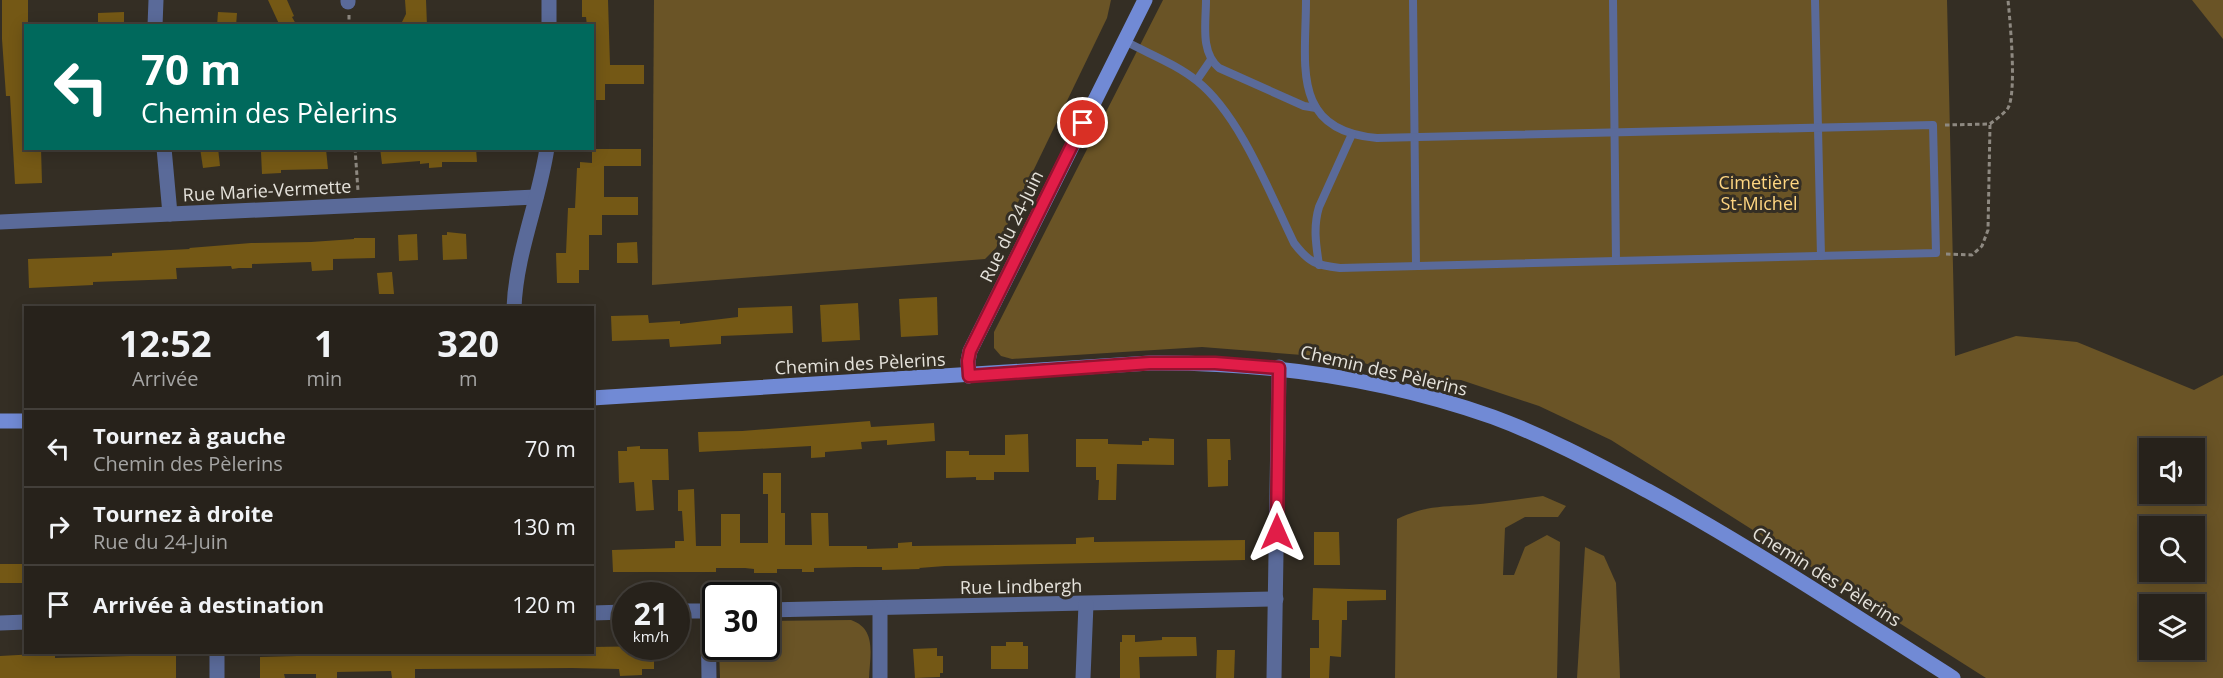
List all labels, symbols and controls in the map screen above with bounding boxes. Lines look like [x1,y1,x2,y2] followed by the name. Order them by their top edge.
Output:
[141,40,241,97] text: 70 m
[42,48,120,126] icon: left
[141,94,397,131] text: Chemin des Pèlerins
[1057,97,1108,148] pin
[1066,106,1099,139] icon: arrive
[974,166,1048,286] street label: Rue du 24-Juin
[1718,170,1800,215] park label: Cimetière St-Michel
[182,174,352,206] street label: Rue Marie-Vermette
[119,319,212,368] text: 12:52
[314,319,335,368] text: 1
[437,319,499,368] text: 320
[1298,339,1470,401] street label: Chemin des Pèlerins
[774,347,946,379] street label: Chemin des Pèlerins
[132,365,198,392] text: Arrivée
[306,365,342,392] text: min
[459,365,477,392] text: m
[93,420,286,450] text: Tournez à gauche
[42,432,75,465] icon: left
[525,433,576,463] text: 70 m
[2139,438,2205,660] map controls
[2139,438,2205,504] button: sound
[93,450,283,477] text: Chemin des Pèlerins
[93,498,274,528] text: Tournez à droite
[1245,500,1309,564] position arrow
[42,510,75,543] icon: right
[512,511,576,541] text: 130 m
[2139,516,2205,582] button: search
[1748,521,1906,631] street label: Chemin des Pèlerins
[93,528,228,555] text: Rue du 24-Juin
[960,573,1082,599] street label: Rue Lindbergh
[702,582,780,660] speed limit sign: 30
[42,588,75,621] icon: arrive
[93,589,324,619] text: Arrivée à destination
[512,589,576,619] text: 120 m
[634,593,668,634] text: 21
[2139,594,2205,660] button: layers
[633,626,669,646] text: km/h

